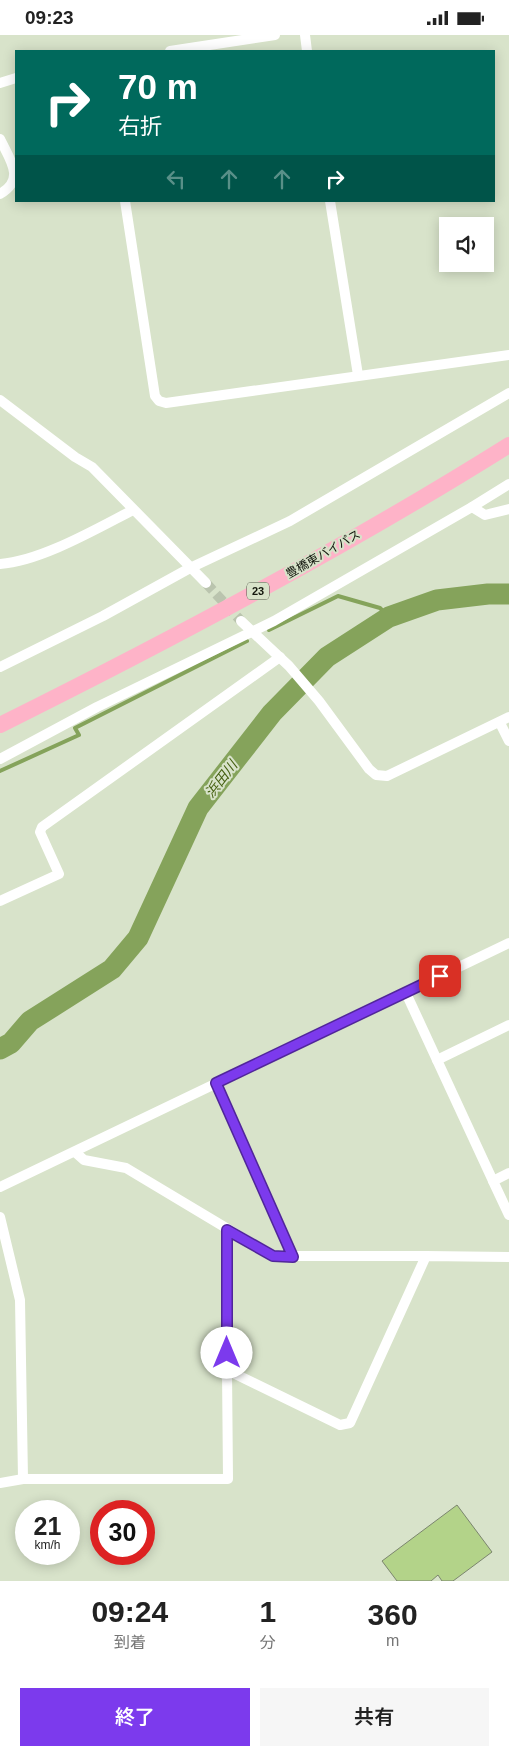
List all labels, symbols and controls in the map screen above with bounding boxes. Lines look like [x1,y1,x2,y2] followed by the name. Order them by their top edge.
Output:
[25,7,74,28] text: 09:23
[118,67,198,106] text: 70 m
[35,70,100,135] icon: right
[118,114,162,139] text: 右折
[162,165,190,193] icon: left
[215,165,243,193] icon: ahead
[268,165,296,193] icon: ahead
[321,165,349,193] icon: right
[439,217,494,272] map controls
[439,217,494,272] button: sound
[283,527,363,581] street label: 豊橋東バイパス
[247,583,269,599] road number: 23
[202,756,241,800] water label: 浜田川
[419,955,461,997] pin
[426,962,454,990] icon: arrive
[200,1326,252,1378] position arrow
[90,1500,155,1565] speed limit sign: 30
[34,1512,61,1540] text: 21
[34,1538,61,1552] text: km/h
[91,1595,168,1628] text: 09:24
[259,1595,276,1628] text: 1
[368,1598,418,1631] text: 360
[386,1632,399,1649] text: m
[114,1634,146,1651] text: 到着
[260,1634,276,1651] text: 分
[20,1688,250,1746] button: 終了
[260,1688,489,1746] button: 共有

